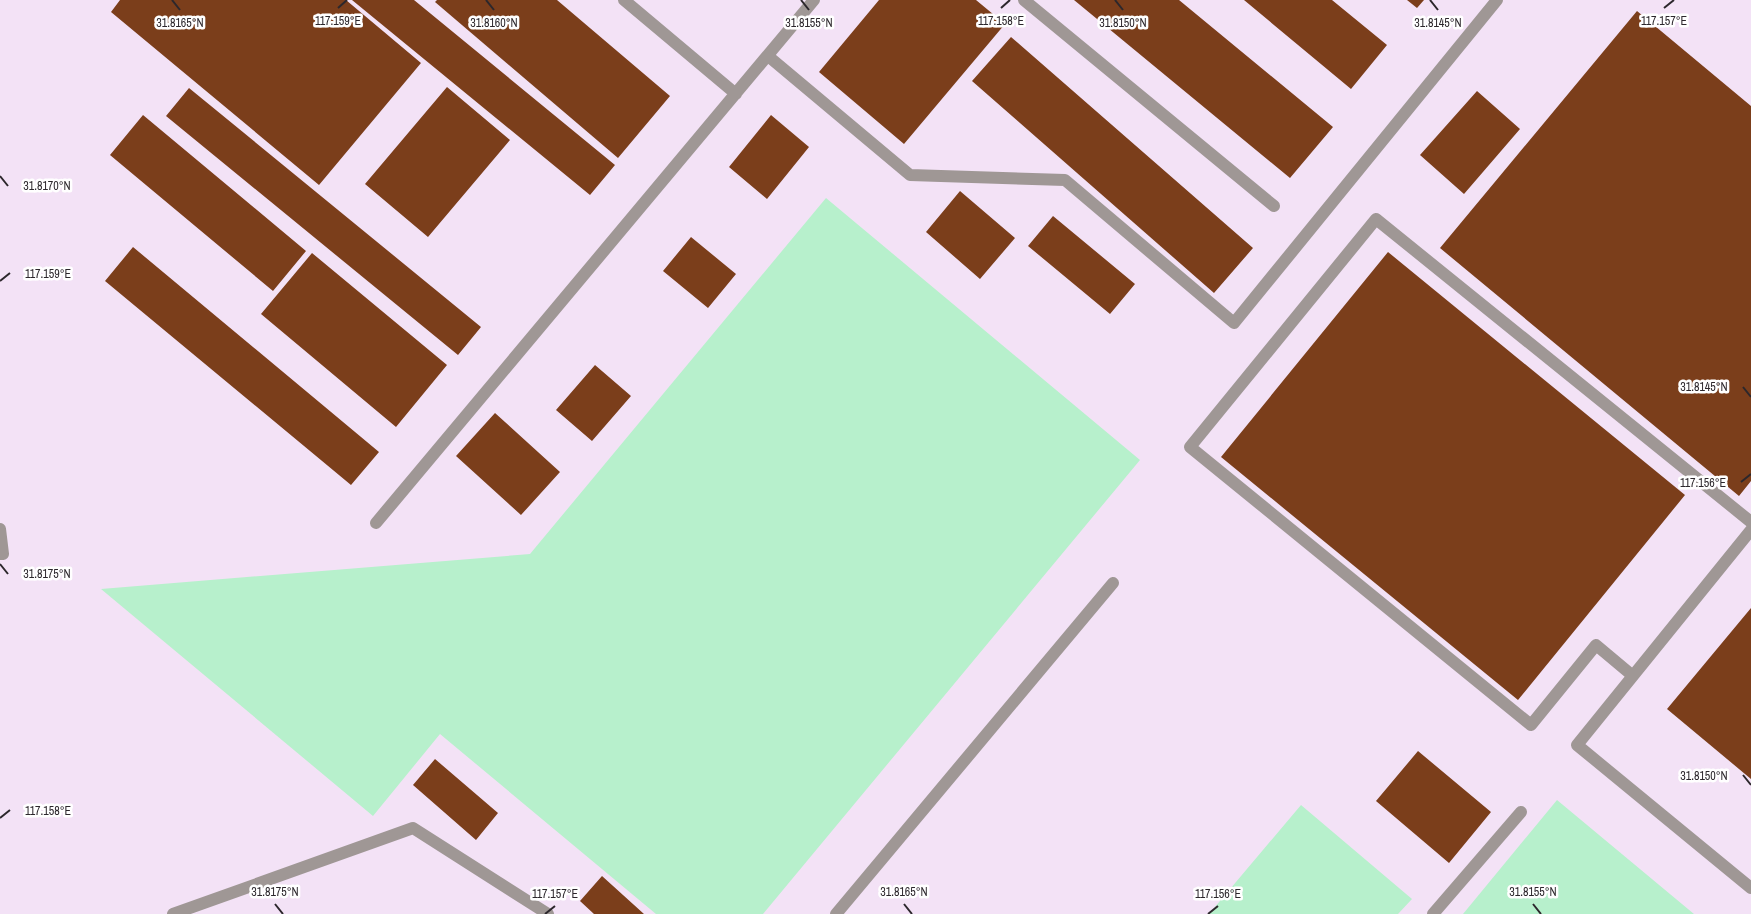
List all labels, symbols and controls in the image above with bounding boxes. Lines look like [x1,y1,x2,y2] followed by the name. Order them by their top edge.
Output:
[315,13,361,29] text: 117.159°E
[978,13,1024,29] text: 117.158°E
[1641,13,1687,29] text: 117.157°E
[156,15,204,31] text: 31.8165°N
[470,15,518,31] text: 31.8160°N
[785,15,833,31] text: 31.8155°N
[1099,15,1147,31] text: 31.8150°N
[1414,15,1462,31] text: 31.8145°N
[23,178,71,194] text: 31.8170°N
[25,266,71,282] text: 117.159°E
[1680,379,1728,395] text: 31.8145°N
[1680,475,1726,491] text: 117.156°E
[23,566,71,582] text: 31.8175°N
[1680,768,1728,784] text: 31.8150°N
[25,803,71,819] text: 117.158°E
[251,884,299,900] text: 31.8175°N
[880,884,928,900] text: 31.8165°N
[1509,884,1557,900] text: 31.8155°N
[532,886,578,902] text: 117.157°E
[1195,886,1241,902] text: 117.156°E

